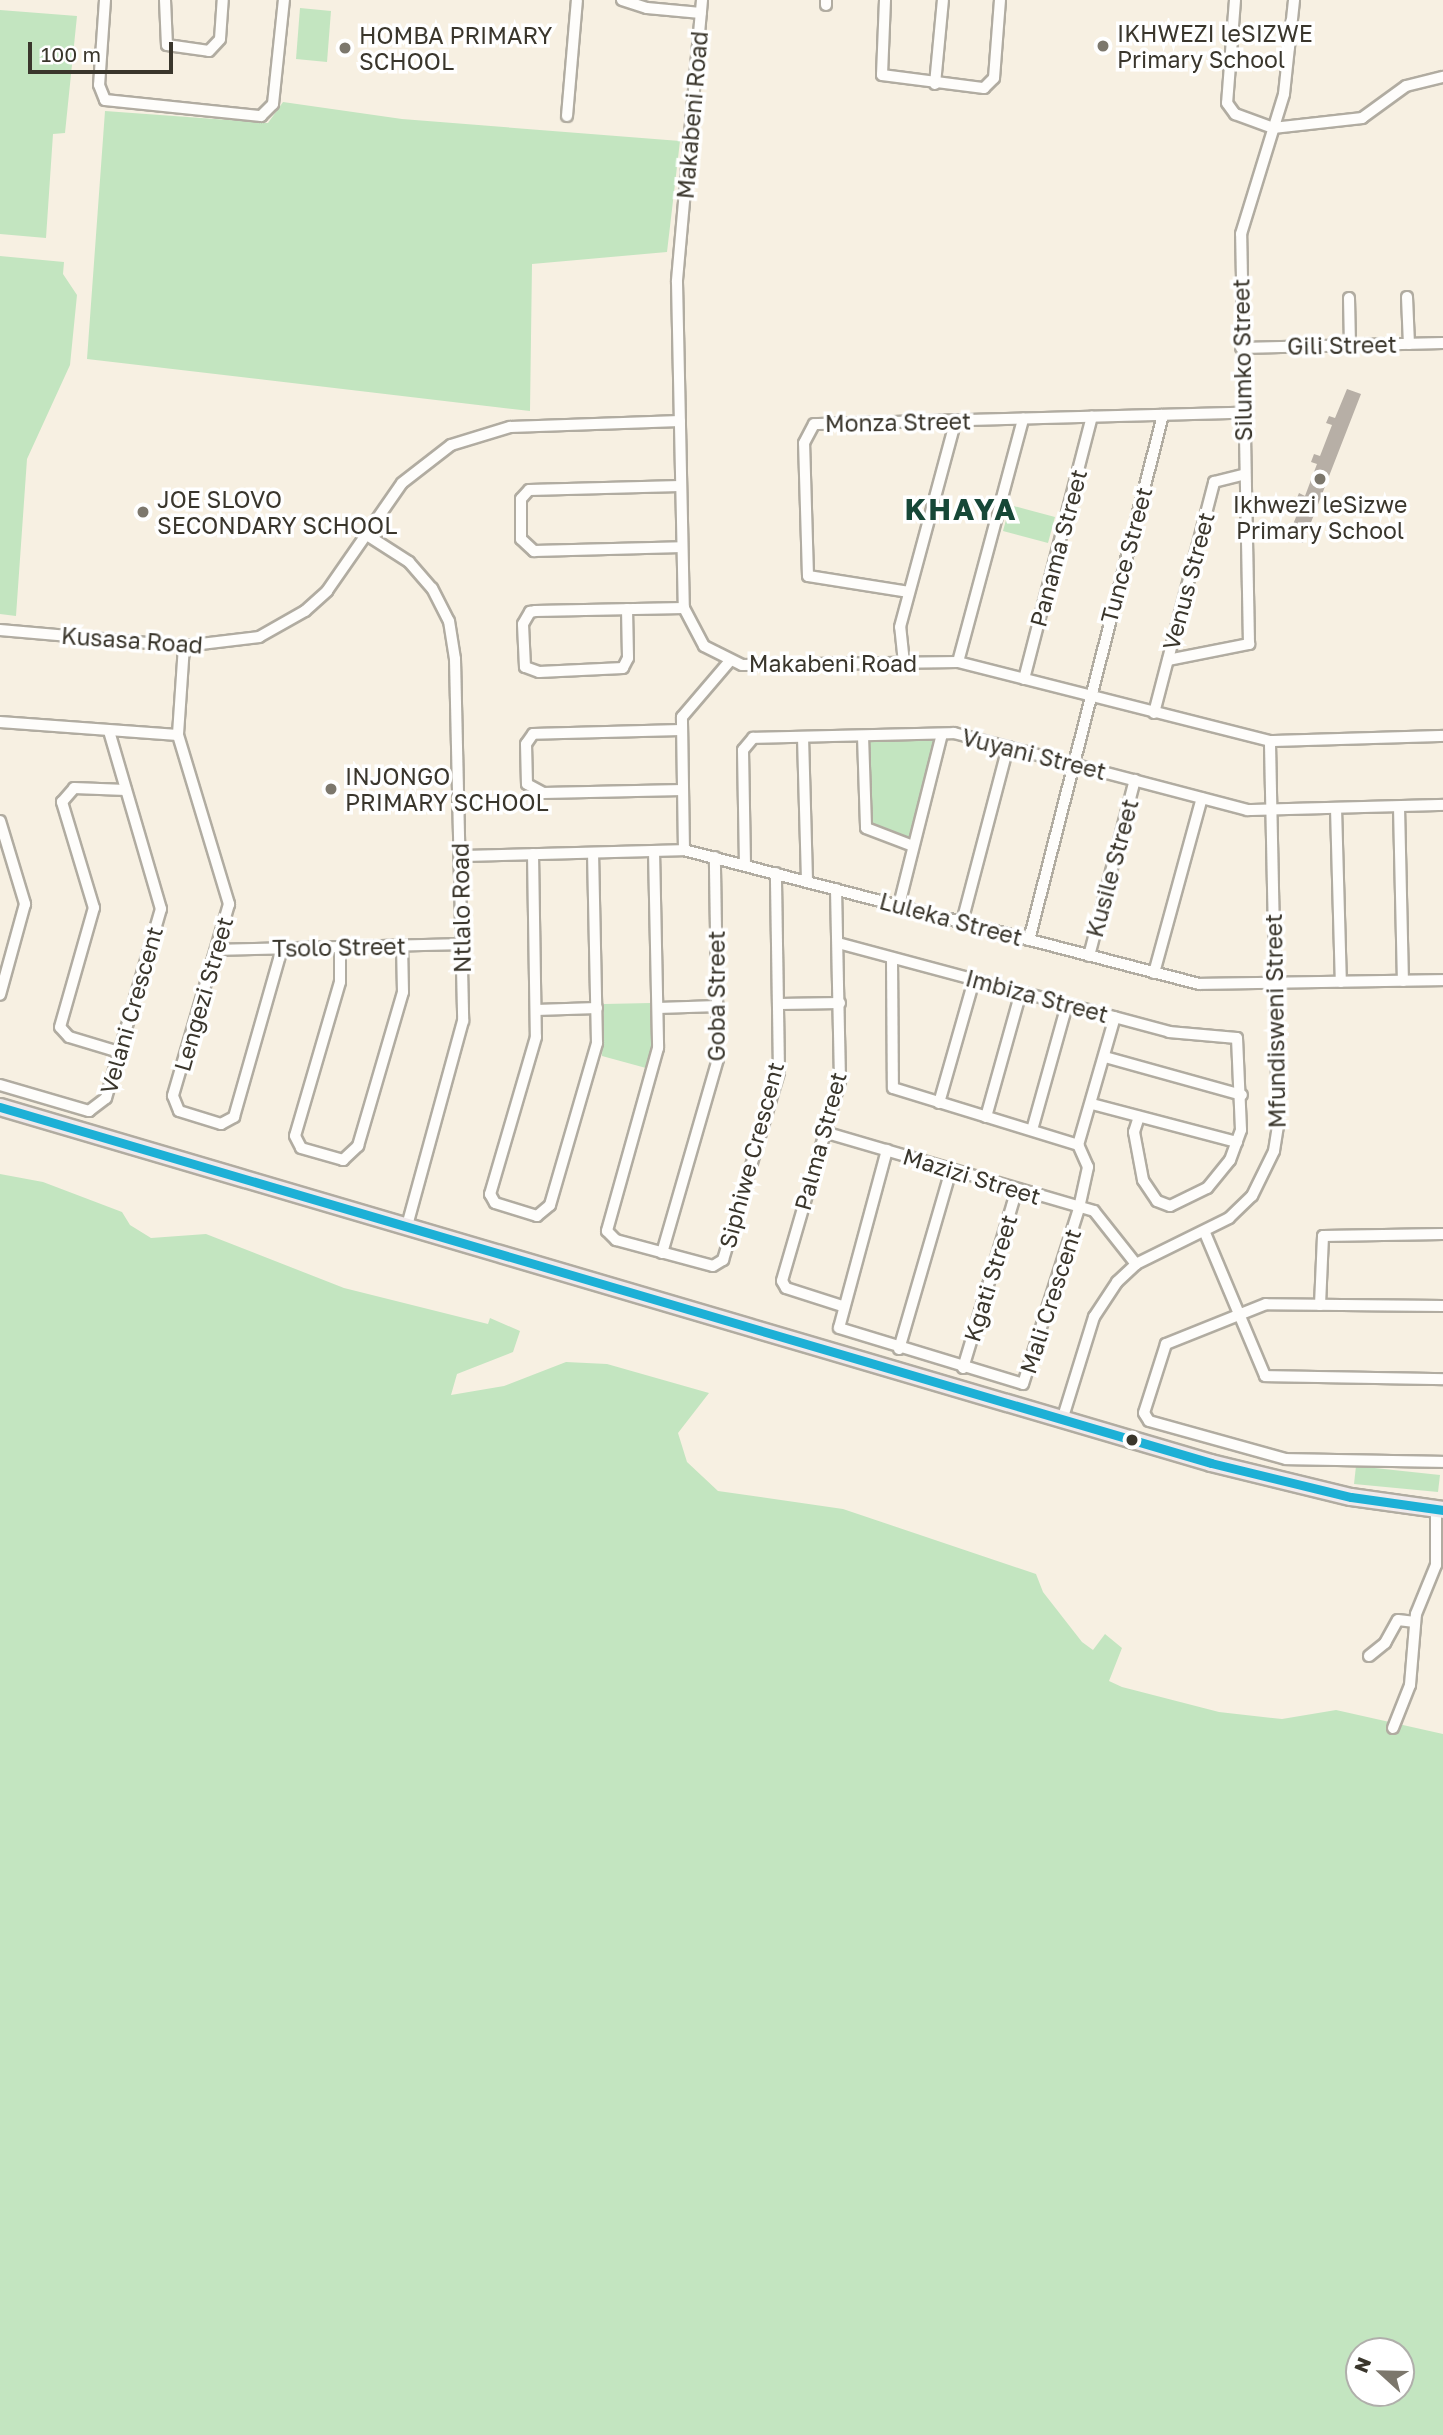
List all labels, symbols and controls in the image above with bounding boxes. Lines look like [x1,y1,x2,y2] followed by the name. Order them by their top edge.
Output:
[1117,19,1313,73] place label: IKHWEZI leSIZWE Primary School
[359,21,552,75] place label: HOMBA PRIMARY SCHOOL
[32,28,177,72] scale bar
[671,30,713,200] street label: Makabeni Road
[1095,38,1111,54] marker: IKHWEZI leSIZWE Primary School
[337,40,353,56] marker: HOMBA PRIMARY SCHOOL
[41,41,101,67] text: 100 m
[1227,278,1257,442] street label: Silumko Street
[1287,330,1397,360] street label: Gili Street
[825,407,971,437] street label: Monza Street
[1024,466,1092,630] street label: Panama Street
[1312,471,1328,487] marker: Ikhwezi leSizwe Primary School
[1095,484,1157,626] street label: Tunce Street
[157,485,397,539] place label: JOE SLOVO SECONDARY SCHOOL
[1233,490,1407,544] place label: Ikhwezi leSizwe Primary School
[905,491,1017,527] district label: KHAYA
[135,504,151,520] marker: JOE SLOVO SECONDARY SCHOOL
[1156,509,1220,653] street label: Venus Street
[60,621,204,659] street label: Kusasa Road
[749,649,917,677] street label: Makabeni Road
[959,723,1109,785] street label: Vuyani Street
[345,762,549,816] place label: INJONGO PRIMARY SCHOOL
[323,781,339,797] marker: INJONGO PRIMARY SCHOOL
[1080,796,1144,940] street label: Kusile Street
[446,843,476,973] street label: Ntlalo Road
[877,887,1025,951] street label: Luleka Street
[1259,913,1291,1129] street label: Mfundisweni Street
[168,914,238,1074] street label: Lengezi Street
[94,923,168,1097] street label: Velani Crescent
[702,931,730,1061] street label: Goba Street
[272,932,406,962] street label: Tsolo Street
[963,964,1111,1028] street label: Imbiza Street
[713,1059,789,1251] street label: Siphiwe Crescent
[788,1069,852,1213] street label: Palma Street
[900,1142,1044,1210] street label: Mazizi Street
[958,1211,1022,1345] street label: Kgati Street
[1014,1225,1086,1377] street label: Mali Crescent
[1125,1433,1139,1447] unlabelled marker
[1345,2337,1415,2407] north arrow
[1349,2354,1375,2376] text: N

